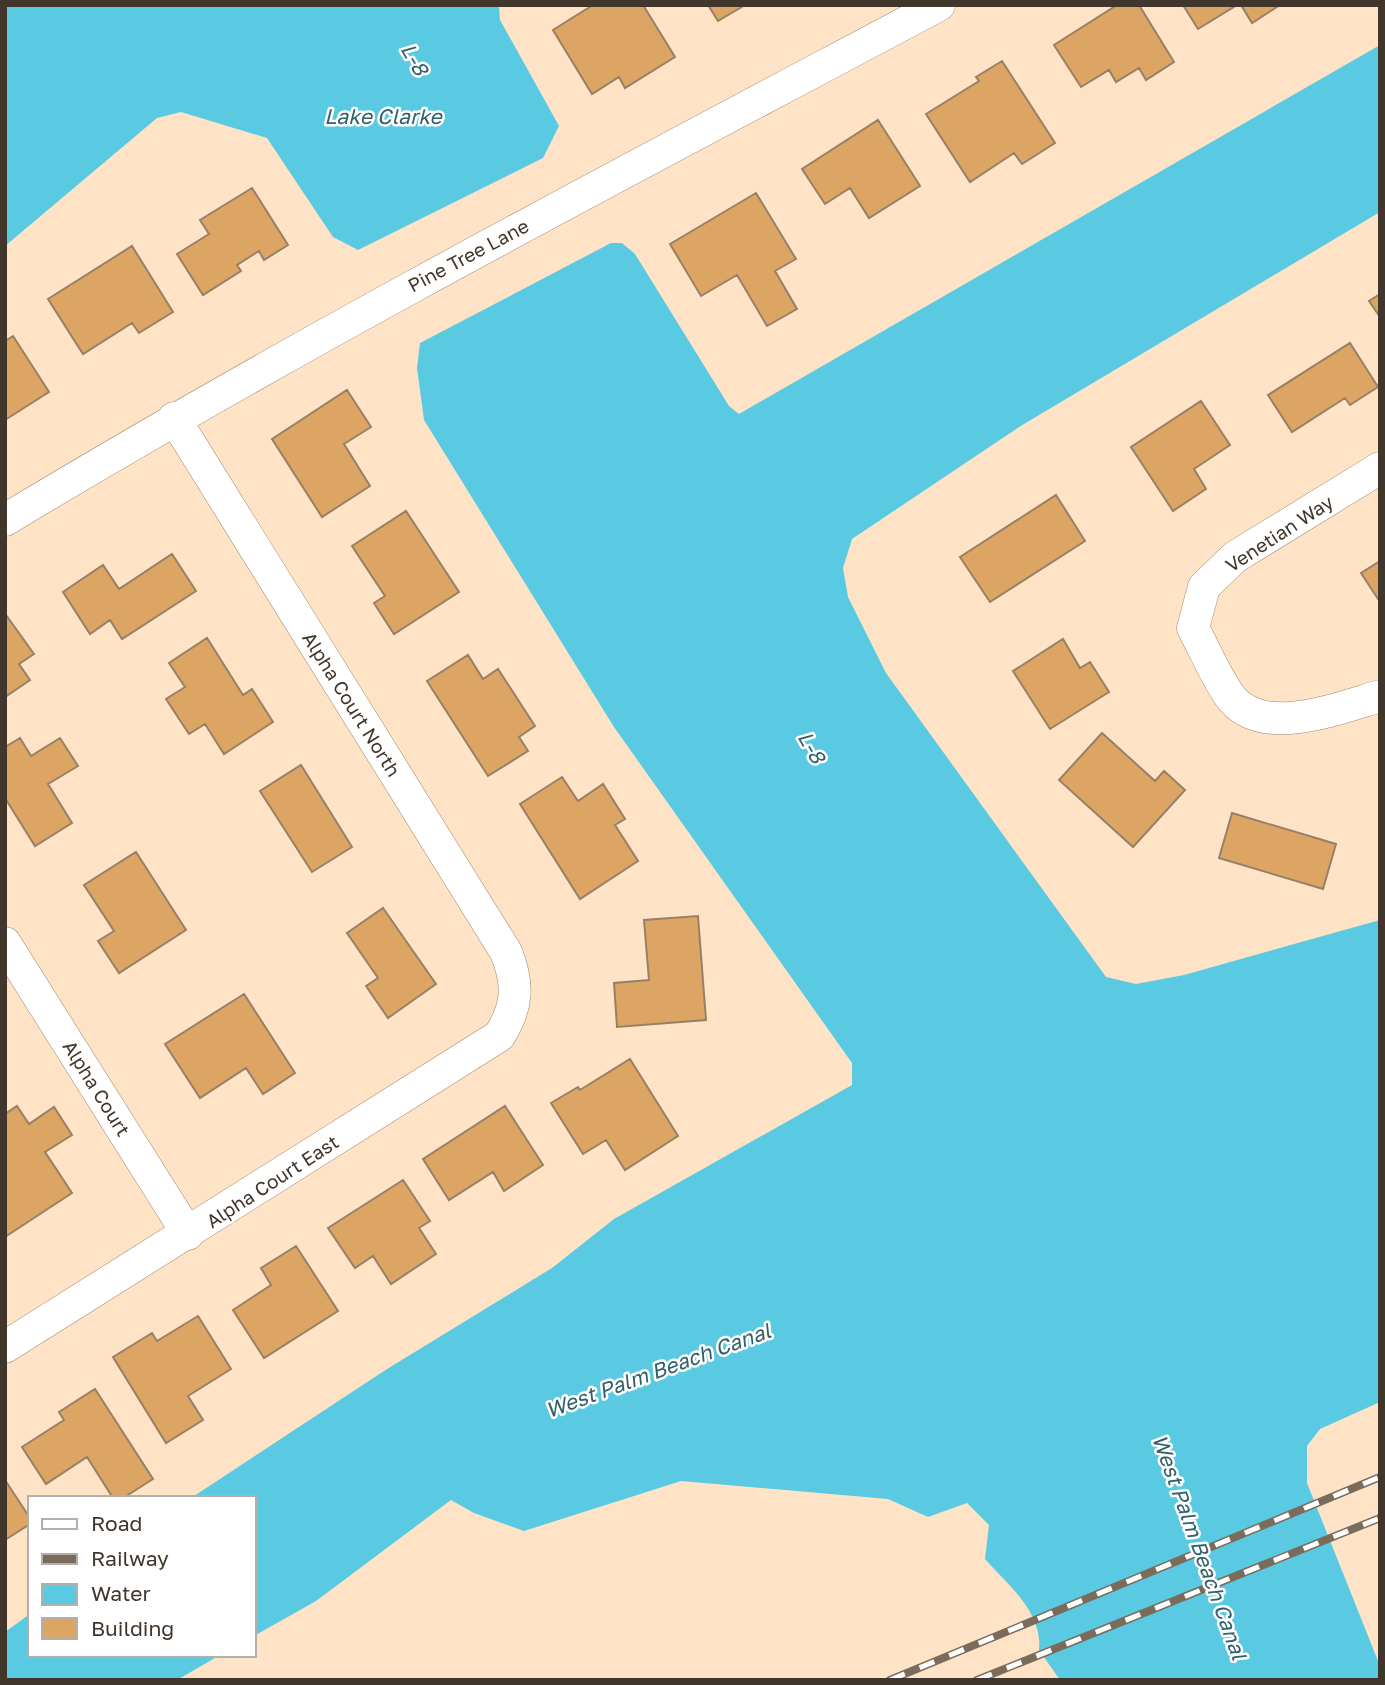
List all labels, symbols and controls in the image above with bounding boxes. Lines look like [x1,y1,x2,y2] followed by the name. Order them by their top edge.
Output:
[396,38,436,82] water label: L-8
[324,103,444,129] water label: Lake Clarke
[404,213,532,297] street label: Pine Tree Lane
[1221,489,1337,576] street label: Venetian Way
[298,627,406,781] street label: Alpha Court North
[793,726,833,770] water label: L-8
[58,1036,136,1140] street label: Alpha Court
[202,1130,342,1232] street label: Alpha Court East
[542,1317,775,1423] water label: West Palm Beach Canal
[1147,1431,1253,1664] water label: West Palm Beach Canal
[28,1496,256,1657] legend
[91,1510,142,1536] text: Road
[91,1545,169,1571] text: Railway
[91,1580,151,1606] text: Water
[91,1615,174,1641] text: Building

